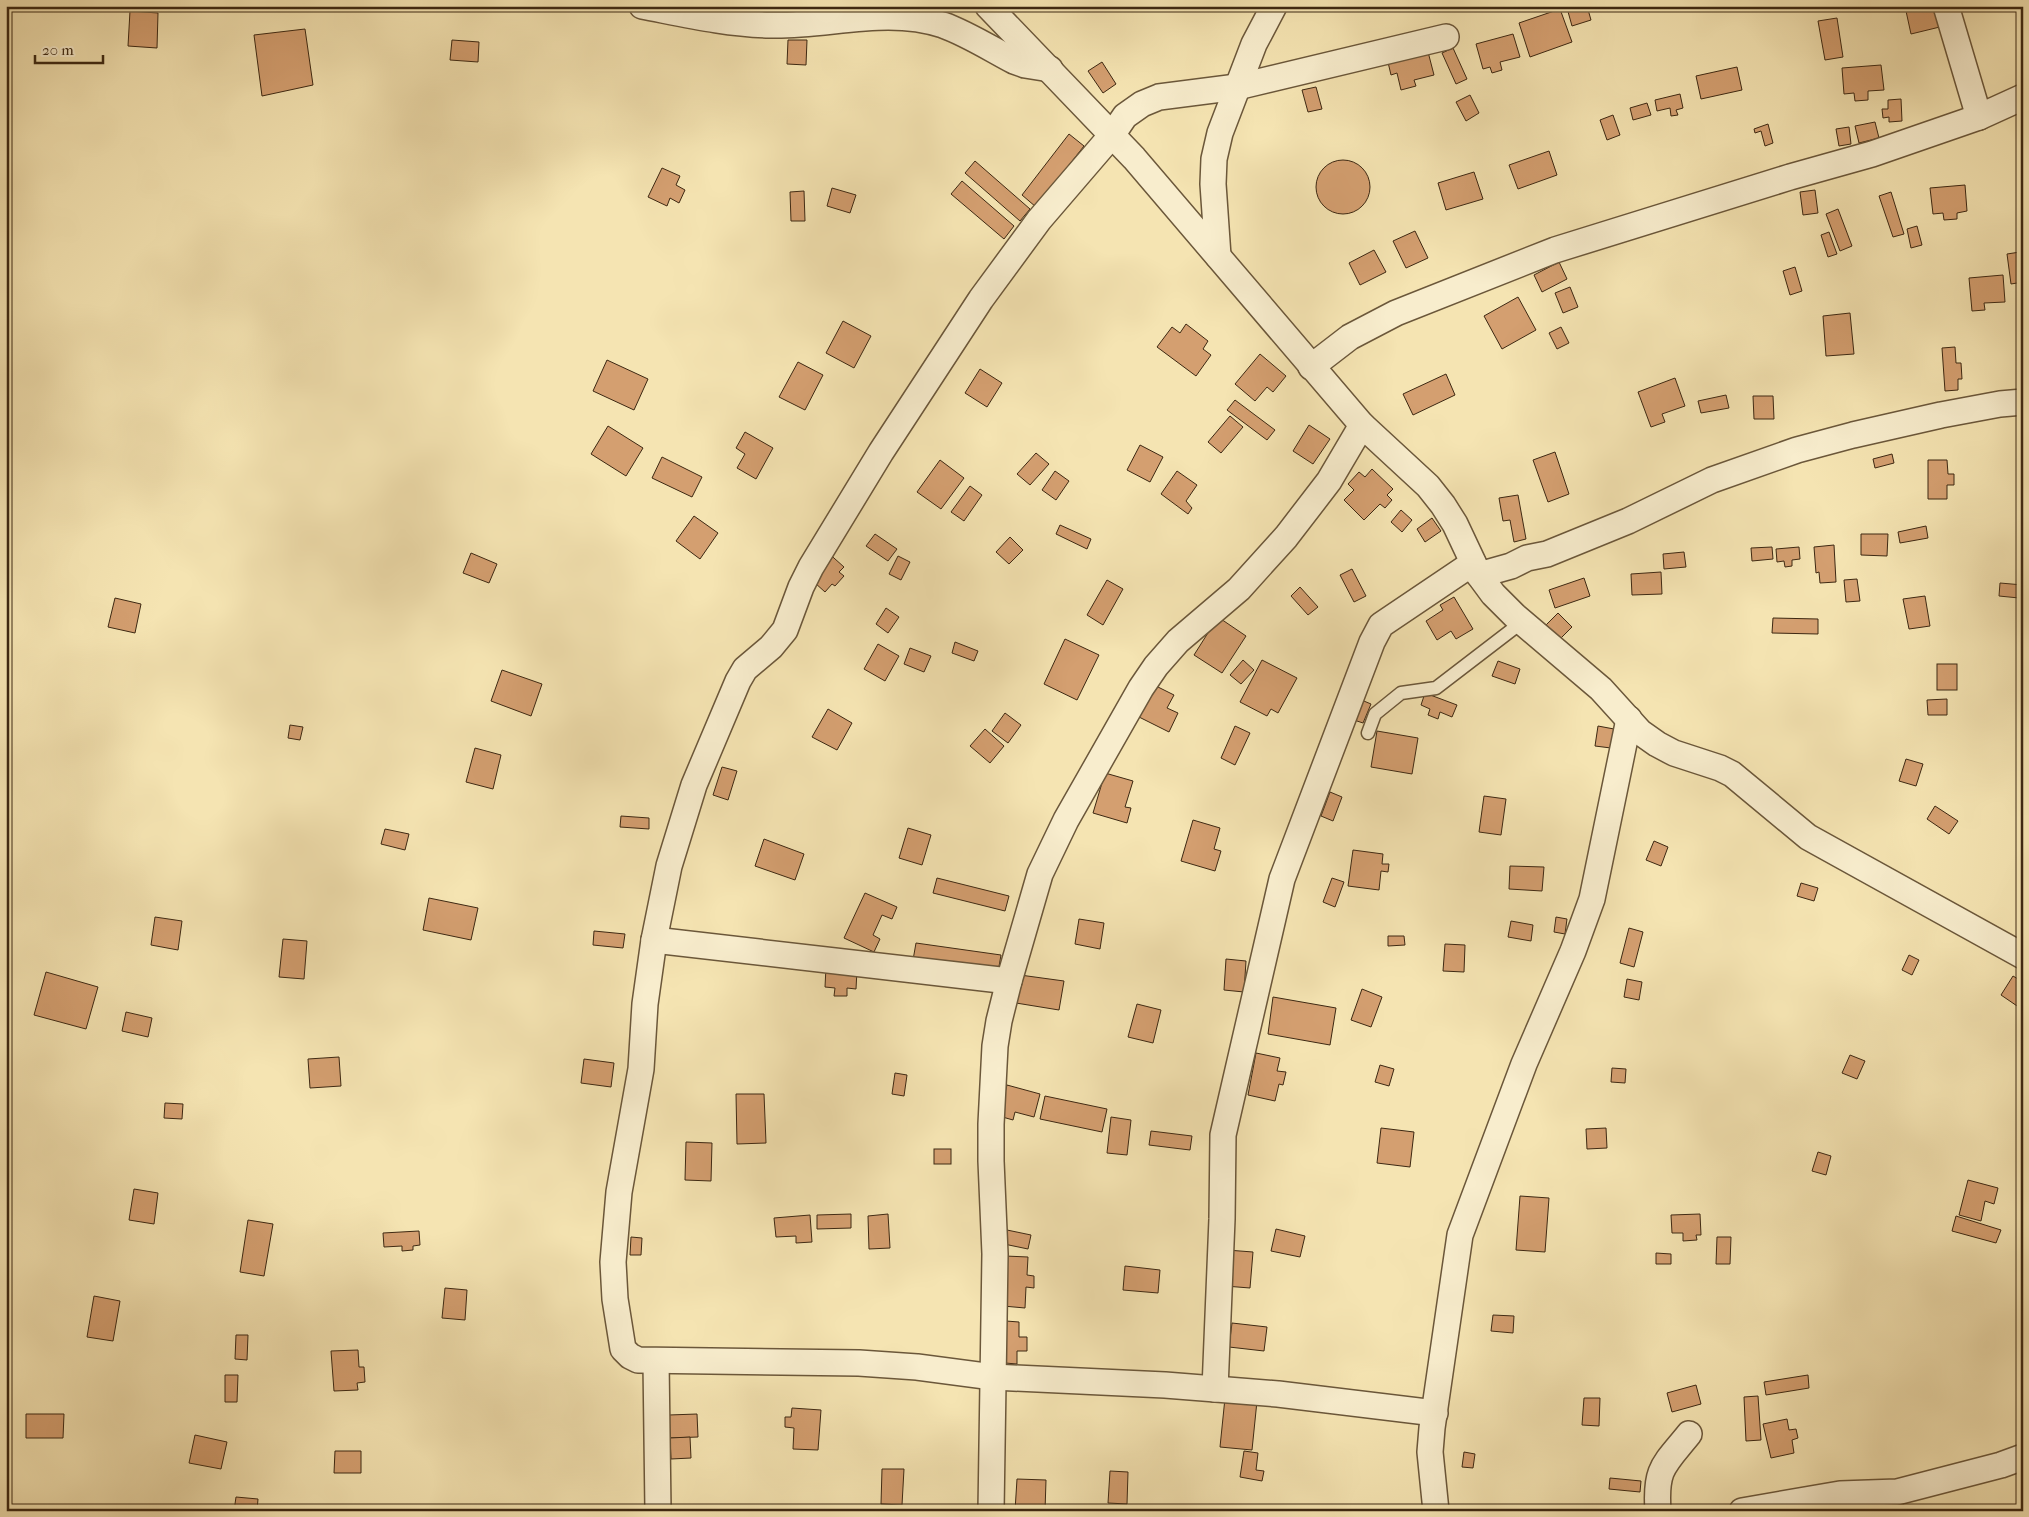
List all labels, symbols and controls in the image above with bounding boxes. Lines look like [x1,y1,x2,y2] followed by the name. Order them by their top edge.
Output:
[35,32,102,64] scale bar
[42,41,74,59] text: 20 m

